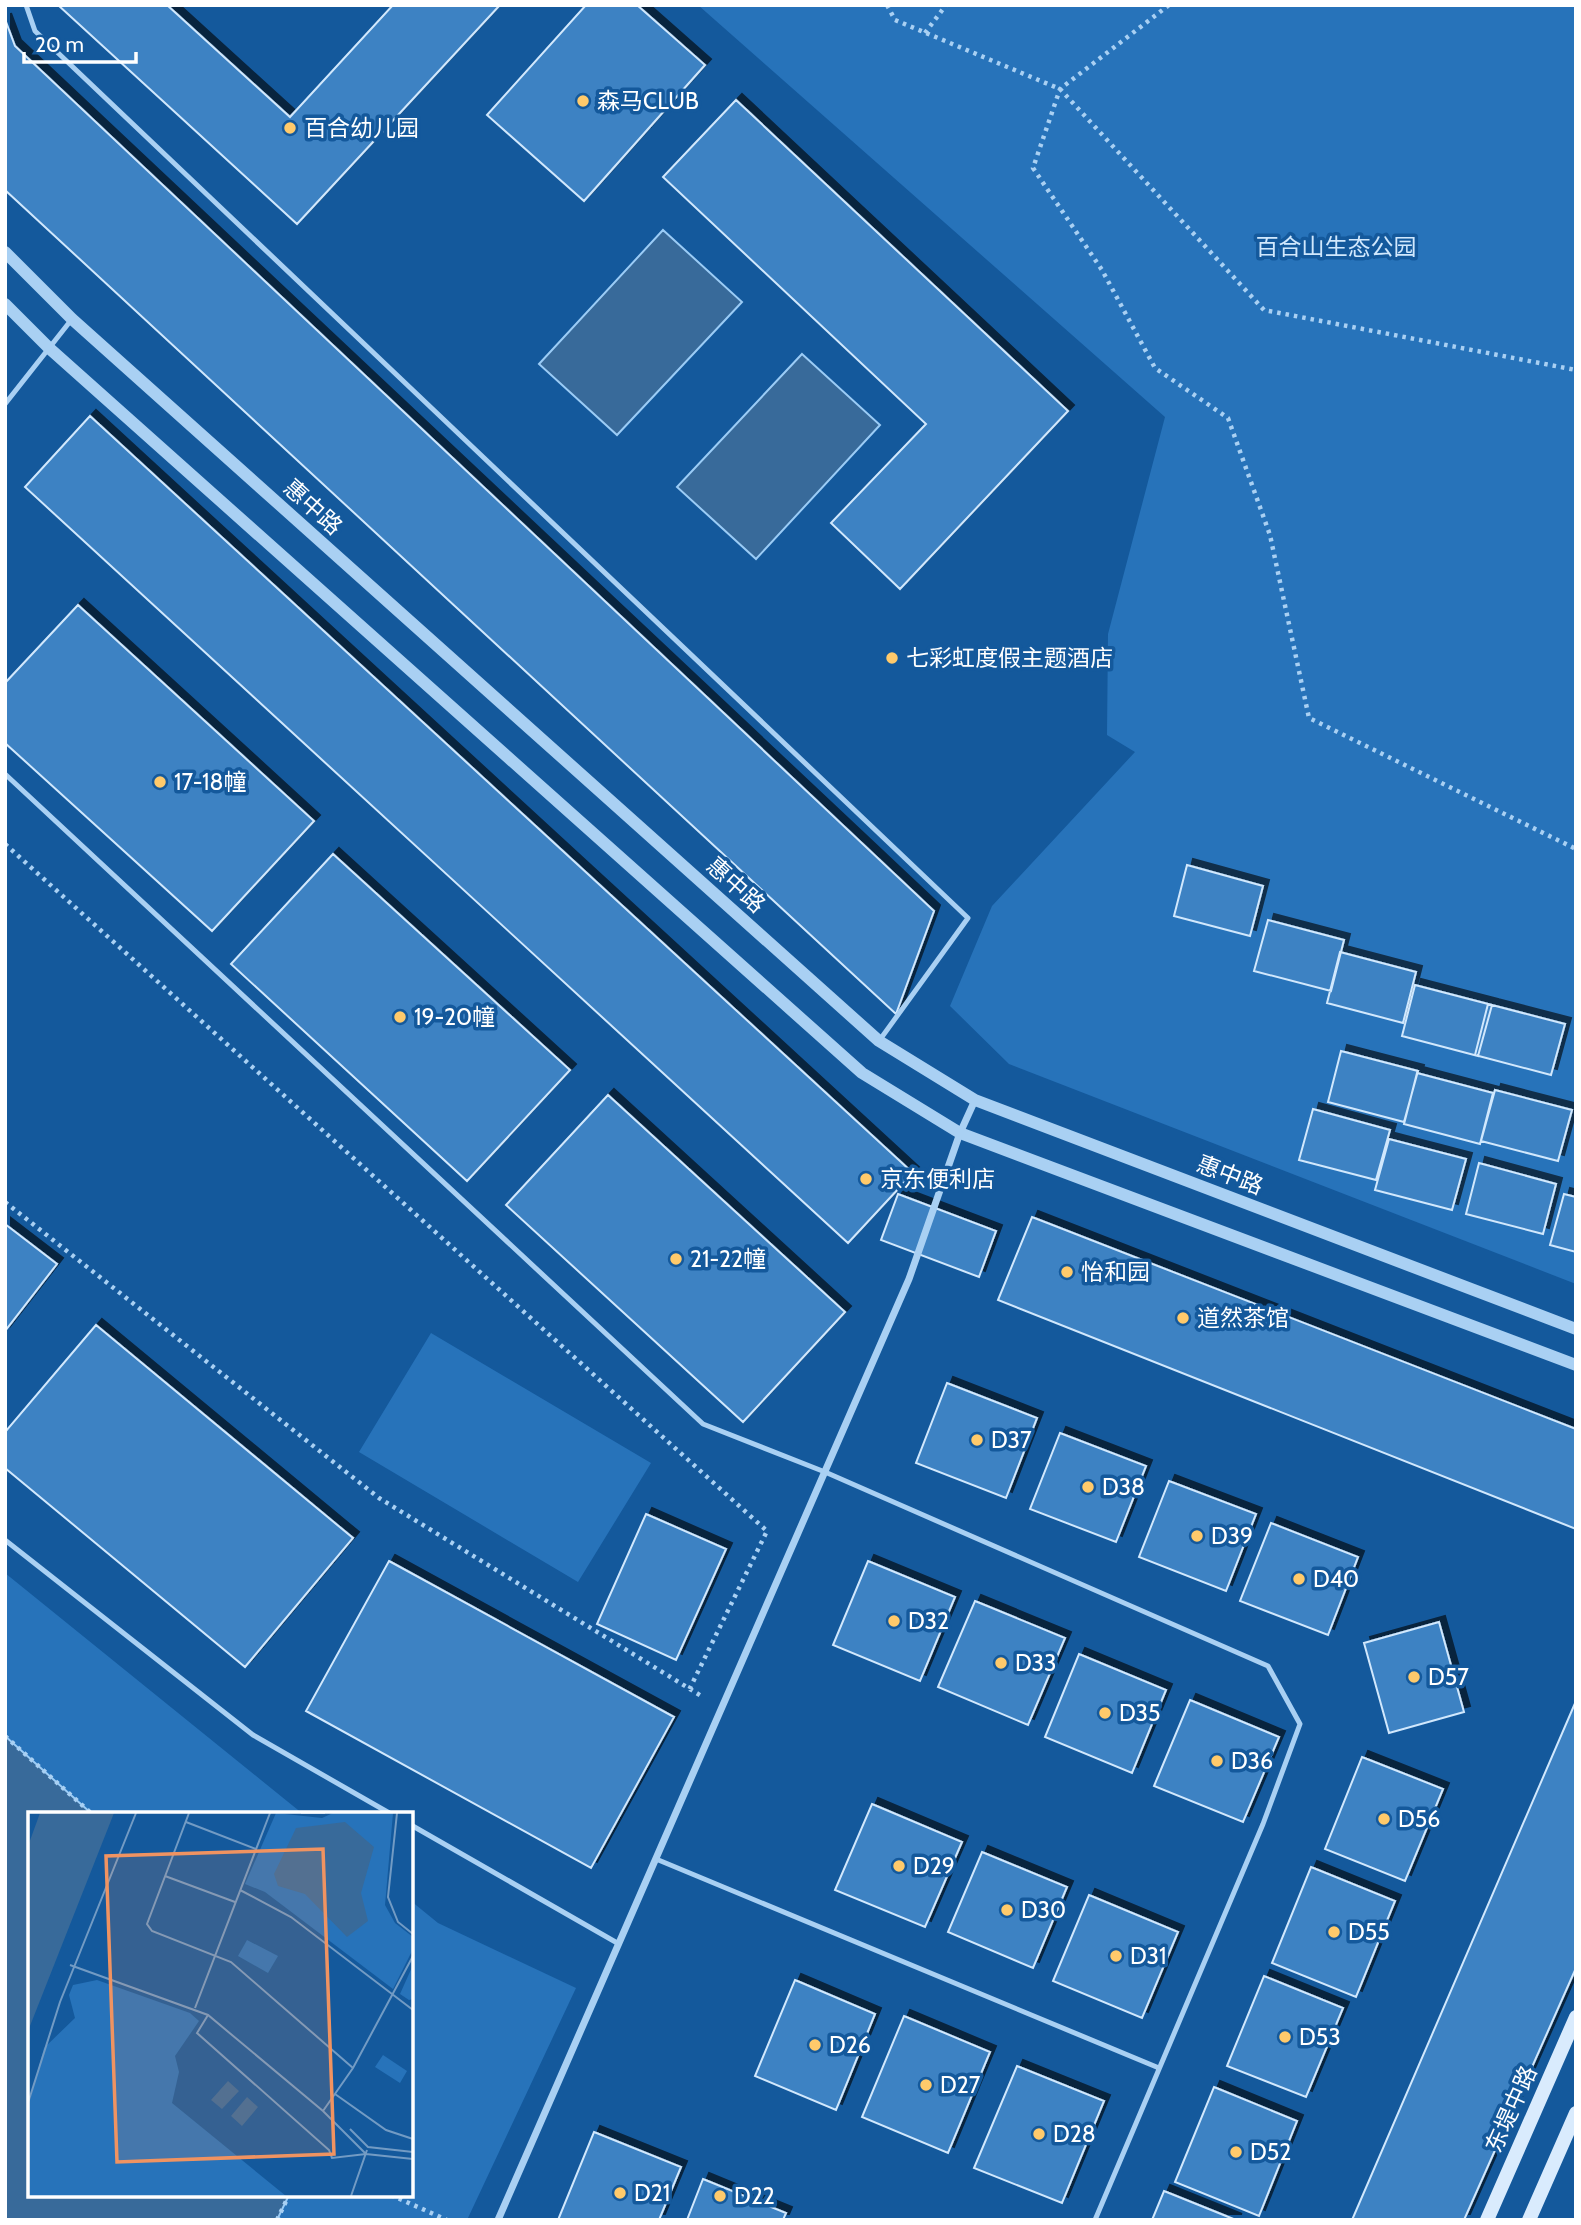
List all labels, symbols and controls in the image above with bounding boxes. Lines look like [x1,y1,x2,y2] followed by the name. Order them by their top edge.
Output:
[24,21,136,65] scale bar
[35,32,84,57] text: 20 m
[597,87,699,115] place label: 森马CLUB
[575,93,591,109] marker: 森马CLUB
[304,114,419,142] place label: 百合幼儿园
[282,120,298,136] marker: 百合幼儿园
[1256,233,1417,261] park label: 百合山生态公园
[278,474,348,540] street label: 惠中路
[906,644,1113,672] place label: 七彩虹度假主题酒店
[884,650,900,666] marker: 七彩虹度假主题酒店
[174,768,247,796] place label: 17-18幢
[152,774,168,790] marker: 17-18幢
[701,852,771,918] street label: 惠中路
[414,1003,495,1031] place label: 19-20幢
[392,1009,408,1025] marker: 19-20幢
[1193,1150,1267,1200] street label: 惠中路
[880,1165,995,1193] place label: 京东便利店
[858,1171,874,1187] marker: 京东便利店
[690,1245,766,1273] place label: 21-22幢
[668,1251,684,1267] marker: 21-22幢
[1081,1258,1150,1286] place label: 怡和园
[1059,1264,1075,1280] marker: 怡和园
[1197,1304,1289,1332] place label: 道然茶馆
[1175,1310,1191,1326] marker: 道然茶馆
[991,1426,1032,1454] place label: D37
[969,1432,985,1448] marker: D37
[1102,1473,1145,1501] place label: D38
[1080,1479,1096,1495] marker: D38
[1211,1522,1253,1550] place label: D39
[1189,1528,1205,1544] marker: D39
[1313,1565,1359,1593] place label: D40
[1291,1571,1307,1587] marker: D40
[908,1607,949,1635] place label: D32
[886,1613,902,1629] marker: D32
[1015,1649,1056,1677] place label: D33
[993,1655,1009,1671] marker: D33
[1428,1663,1469,1691] place label: D57
[1406,1669,1422,1685] marker: D57
[1119,1699,1160,1727] place label: D35
[1097,1705,1113,1721] marker: D35
[1231,1747,1273,1775] place label: D36
[1209,1753,1225,1769] marker: D36
[1398,1805,1440,1833] place label: D56
[1376,1811,1392,1827] marker: D56
[28,1812,413,2197] inset map
[913,1852,955,1880] place label: D29
[891,1858,907,1874] marker: D29
[1021,1896,1066,1924] place label: D30
[999,1902,1015,1918] marker: D30
[1348,1918,1390,1946] place label: D55
[1326,1924,1342,1940] marker: D55
[1130,1942,1166,1970] place label: D31
[1108,1948,1124,1964] marker: D31
[1299,2023,1341,2051] place label: D53
[1277,2029,1293,2045] marker: D53
[829,2031,871,2059] place label: D26
[807,2037,823,2053] marker: D26
[1480,2061,1542,2157] street label: 东堤中路
[940,2071,981,2099] place label: D27
[918,2077,934,2093] marker: D27
[1053,2120,1096,2148] place label: D28
[1031,2126,1047,2142] marker: D28
[1250,2138,1291,2166] place label: D52
[1228,2144,1244,2160] marker: D52
[634,2179,670,2207] place label: D21
[734,2182,775,2210] place label: D22
[612,2185,628,2201] marker: D21
[712,2188,728,2204] marker: D22

